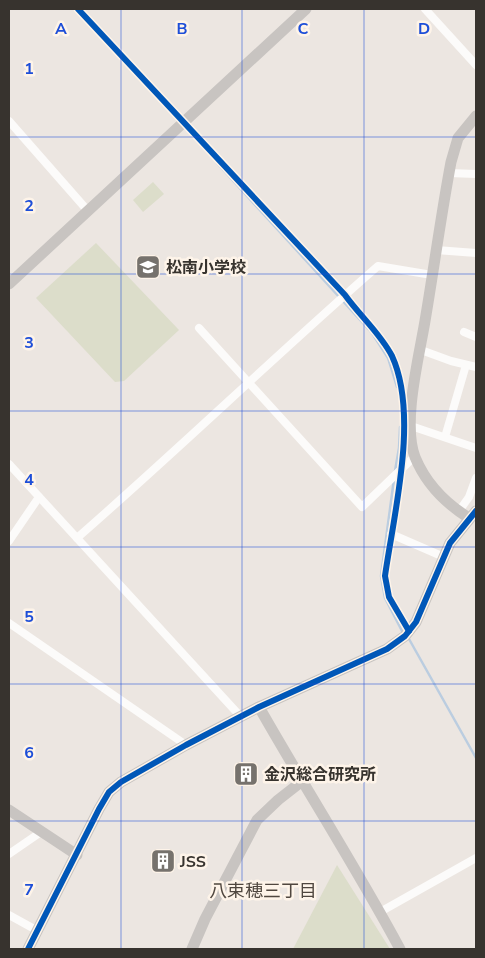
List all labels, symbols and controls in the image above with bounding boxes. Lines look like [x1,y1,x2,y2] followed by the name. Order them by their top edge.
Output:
[55,18,67,40] text: A
[176,18,188,40] text: B
[298,18,309,40] text: C
[418,18,430,40] text: D
[24,58,34,80] text: 1
[24,195,34,217] text: 2
[135,254,161,280] school or university icon: 松南小学校
[166,257,246,279] place label: 松南小学校
[24,332,34,354] text: 3
[24,469,34,491] text: 4
[24,606,34,628] text: 5
[24,742,34,764] text: 6
[233,761,259,787] building icon: 金沢総合研究所
[264,764,376,786] place label: 金沢総合研究所
[150,848,176,874] building icon: JSS
[179,851,206,873] place label: JSS
[24,879,34,901] text: 7
[209,879,317,903] district label: 八束穂三丁目

